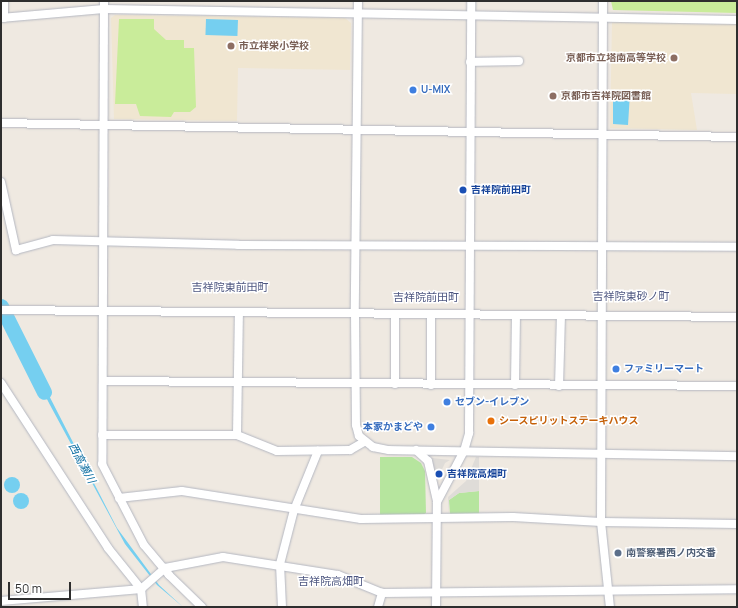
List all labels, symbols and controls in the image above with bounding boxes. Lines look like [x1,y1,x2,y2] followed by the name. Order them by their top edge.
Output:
[239,40,309,52] place label: 市立祥栄小学校
[226,41,236,51] marker: 市立祥栄小学校
[566,52,666,64] place label: 京都市立塔南高等学校
[669,53,679,63] marker: 京都市立塔南高等学校
[421,84,450,96] place label: U-MIX
[408,85,418,95] marker: U-MIX
[561,90,651,102] place label: 京都市吉祥院図書館
[548,91,558,101] marker: 京都市吉祥院図書館
[471,184,531,196] place label: 吉祥院前田町
[458,185,468,195] marker: 吉祥院前田町
[192,280,268,294] district label: 吉祥院東前田町
[593,289,669,303] district label: 吉祥院東砂ノ町
[393,290,459,304] district label: 吉祥院前田町
[624,363,704,375] place label: ファミリーマート
[611,364,621,374] marker: ファミリーマート
[455,396,529,408] place label: セブン-イレブン
[442,397,452,407] marker: セブン-イレブン
[499,415,639,427] place label: シースピリットステーキハウス
[486,416,496,426] marker: シースピリットステーキハウス
[363,421,423,433] place label: 本家かまどや
[426,422,436,432] marker: 本家かまどや
[66,440,98,486] water label: 西高瀬川
[447,468,507,480] place label: 吉祥院高畑町
[434,469,444,479] marker: 吉祥院高畑町
[626,547,716,559] place label: 南警察署西ノ内交番
[613,548,623,558] marker: 南警察署西ノ内交番
[10,574,73,600] scale bar
[298,574,364,588] district label: 吉祥院高畑町
[15,580,42,597] text: 50 m

